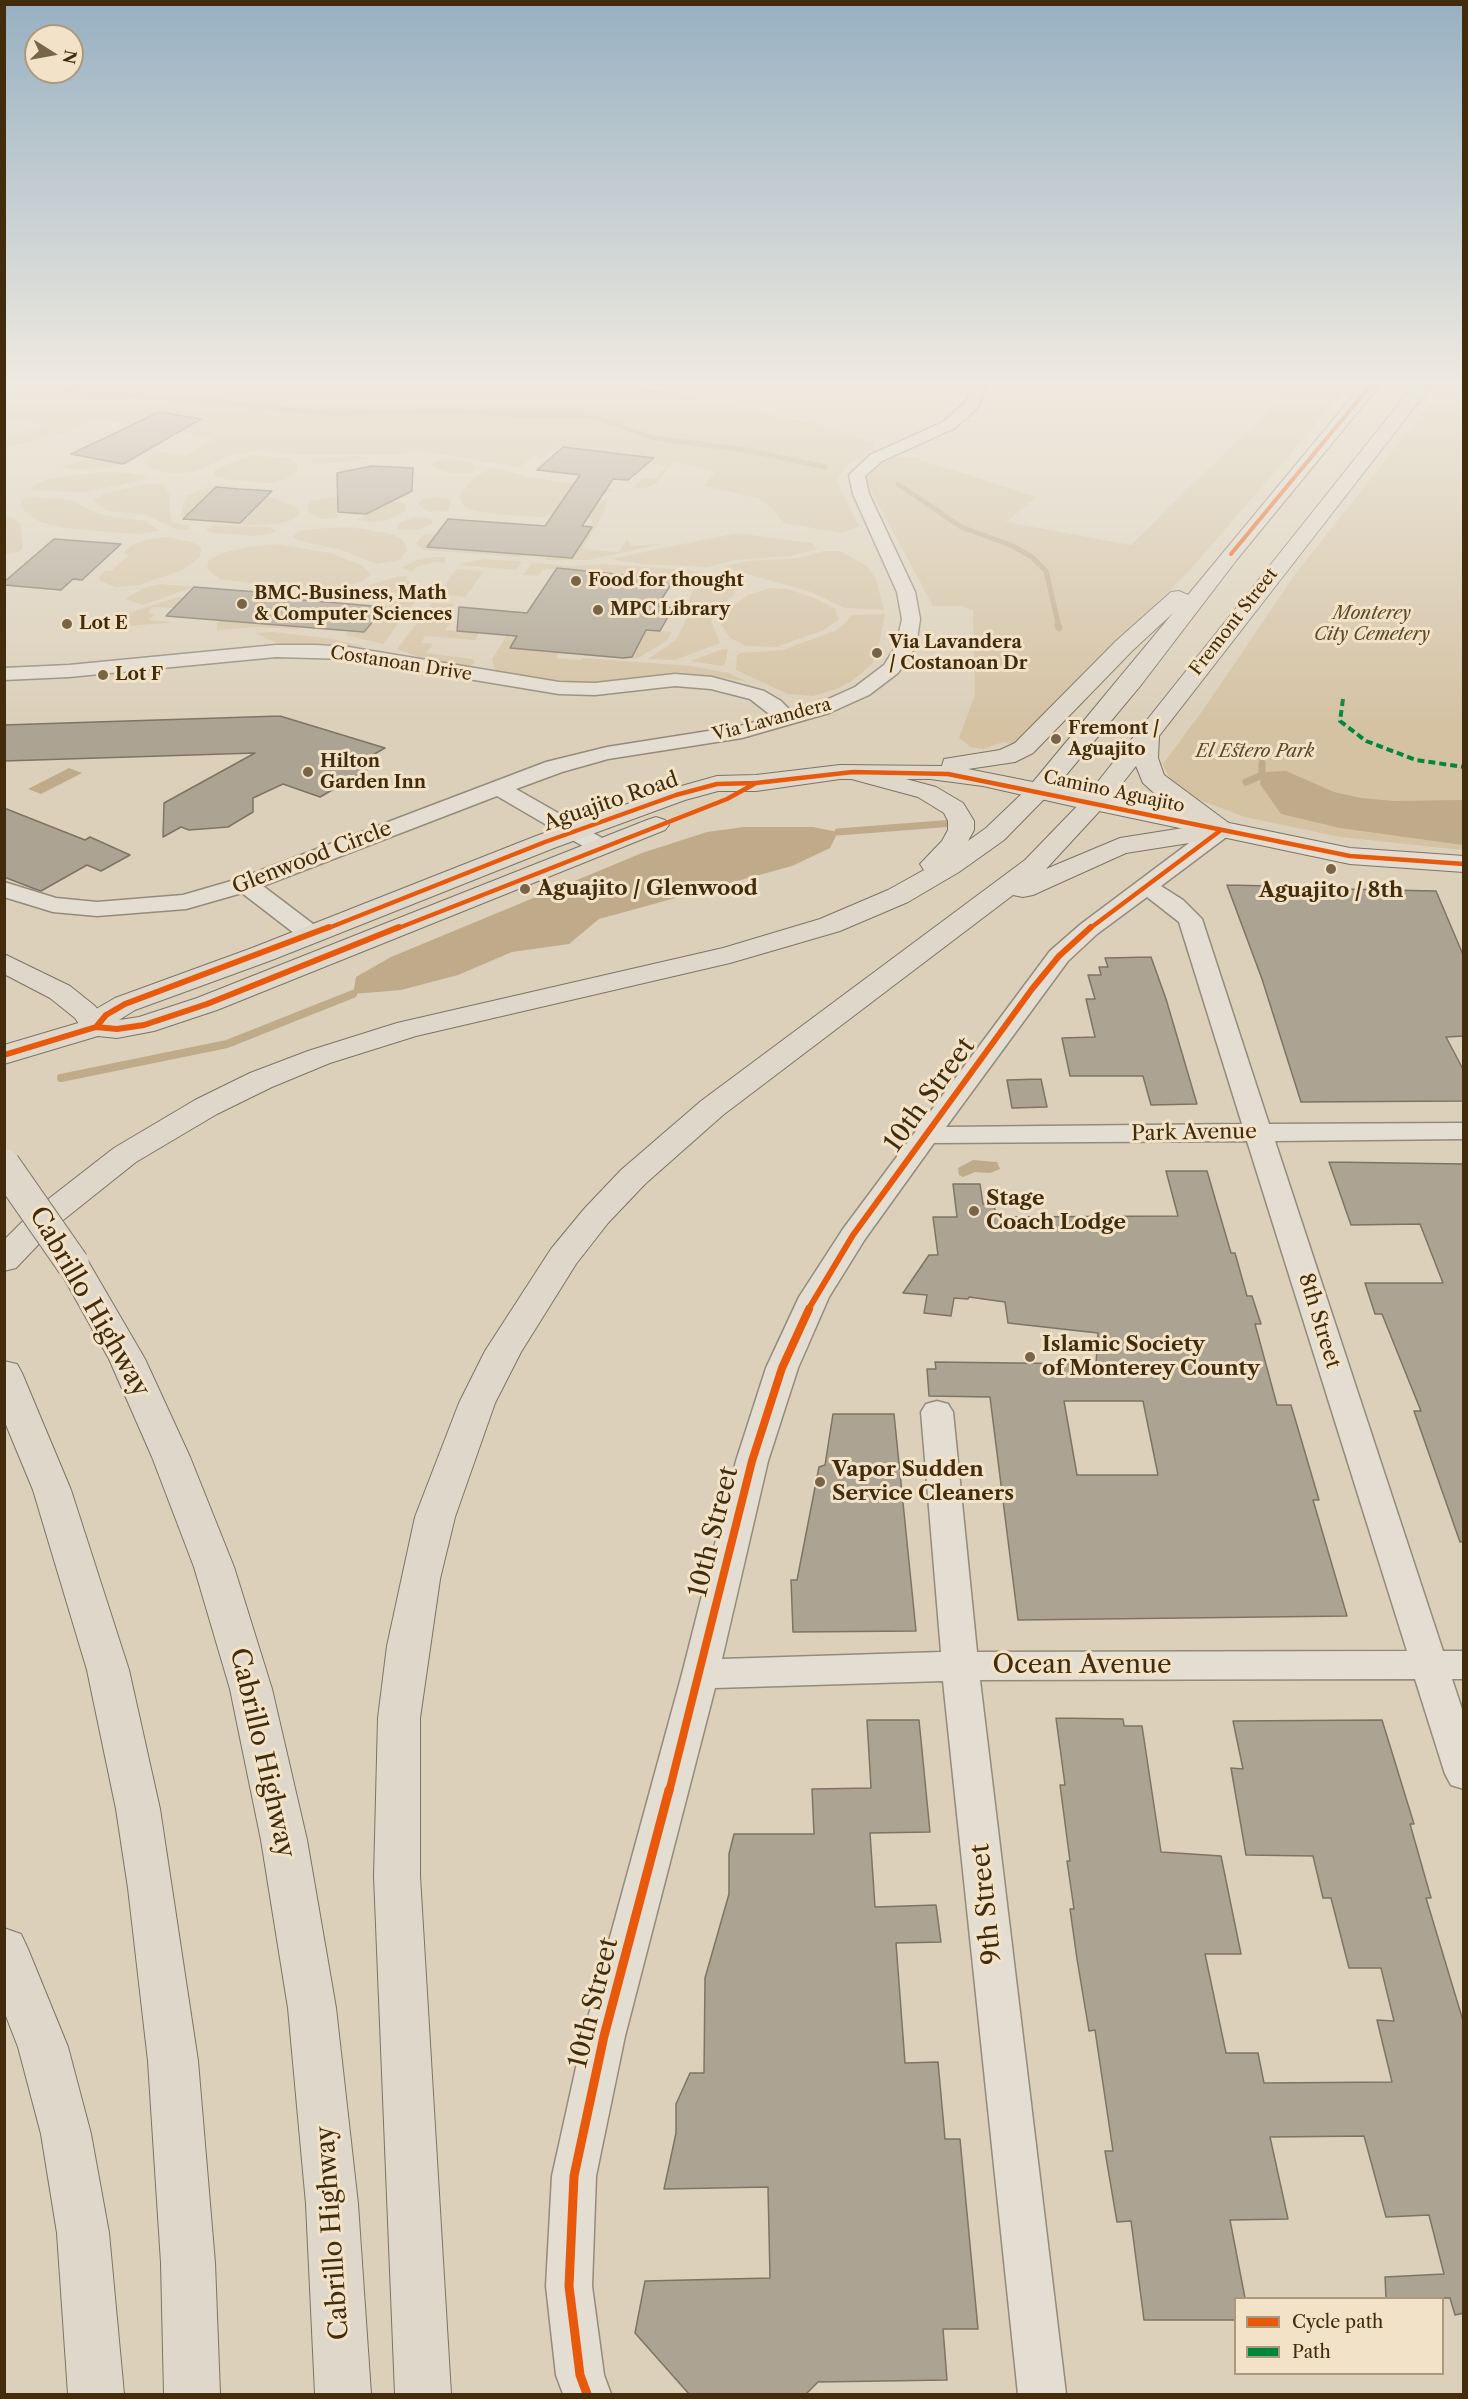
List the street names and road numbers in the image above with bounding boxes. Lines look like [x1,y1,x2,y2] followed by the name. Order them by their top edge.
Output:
[1185,564,1283,680] street label: Fremont Street
[329,642,473,686] street label: Costanoan Drive
[710,694,834,746] street label: Via Lavandera
[1041,766,1187,818] street label: Camino Aguajito
[540,767,682,837] street label: Aguajito Road
[229,816,395,900] street label: Glenwood Circle
[878,1032,982,1158] street label: 10th Street
[1131,1119,1257,1147] street label: Park Avenue
[22,1201,156,1403] street label: Cabrillo Highway
[1293,1270,1345,1372] street label: 8th Street
[683,1463,745,1601] street label: 10th Street
[223,1645,301,1861] street label: Cabrillo Highway
[992,1649,1172,1681] street label: Ocean Avenue
[965,1842,1009,1966] street label: 9th Street
[563,1934,625,2072] street label: 10th Street
[310,2125,356,2341] street label: Cabrillo Highway

